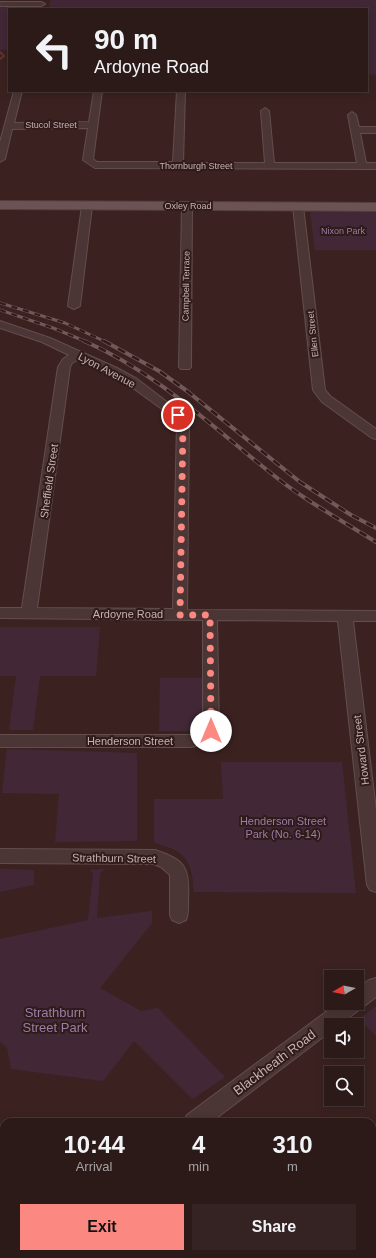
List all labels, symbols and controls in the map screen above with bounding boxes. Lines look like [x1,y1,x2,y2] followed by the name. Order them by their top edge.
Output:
[28,24,80,76] icon: left
[94,24,158,55] text: 90 m
[94,57,209,77] text: Ardoyne Road
[25,120,77,130] street label: Stucol Street
[159,161,233,171] street label: Thornburgh Street
[164,201,212,211] street label: Oxley Road
[321,226,366,236] park label: Nixon Park
[180,251,192,321] street label: Campbell Terrace
[306,310,320,358] street label: Ellen Street
[76,350,138,390] street label: Lyon Avenue
[161,398,195,432] pin
[167,404,189,426] icon: arrive
[38,443,60,519] street label: Sheffield Street
[93,608,163,620] street label: Ardoyne Road
[190,710,232,752] position arrow
[351,714,371,786] street label: Howard Street
[87,735,173,747] street label: Henderson Street
[240,815,326,840] park label: Henderson Street Park (No. 6-14)
[72,851,156,865] street label: Strathburn Street
[324,970,364,1010] north arrow
[324,970,364,1106] map controls
[22,1005,88,1035] park label: Strathburn Street Park
[324,1018,364,1058] button: sound
[230,1027,318,1098] street label: Blackheath Road
[324,1066,364,1106] button: search
[63,1131,125,1158] text: 10:44
[192,1131,205,1158] text: 4
[273,1131,313,1158] text: 310
[76,1159,113,1174] text: Arrival
[188,1159,209,1174] text: min
[287,1159,298,1174] text: m
[20,1204,184,1250] button: Exit
[192,1204,356,1250] button: Share

